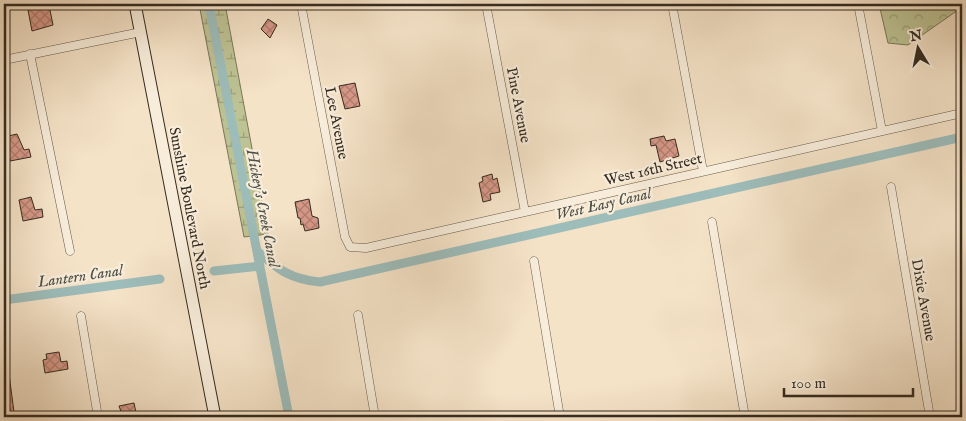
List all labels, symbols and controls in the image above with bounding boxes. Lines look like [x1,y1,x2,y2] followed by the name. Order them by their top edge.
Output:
[894,22,944,72] north arrow
[907,26,923,46] text: N
[502,66,535,145] street label: Pine Avenue
[320,85,353,161] street label: Lee Avenue
[164,125,215,291] street label: Sunshine Boulevard North
[241,147,284,270] water label: Hickey's Creek Canal
[602,149,704,190] street label: West 16th Street
[554,184,654,226] water label: West Easy Canal
[907,257,940,343] street label: Dixie Avenue
[36,261,125,293] water label: Lantern Canal
[784,366,912,398] scale bar
[791,374,827,393] text: 100 m

